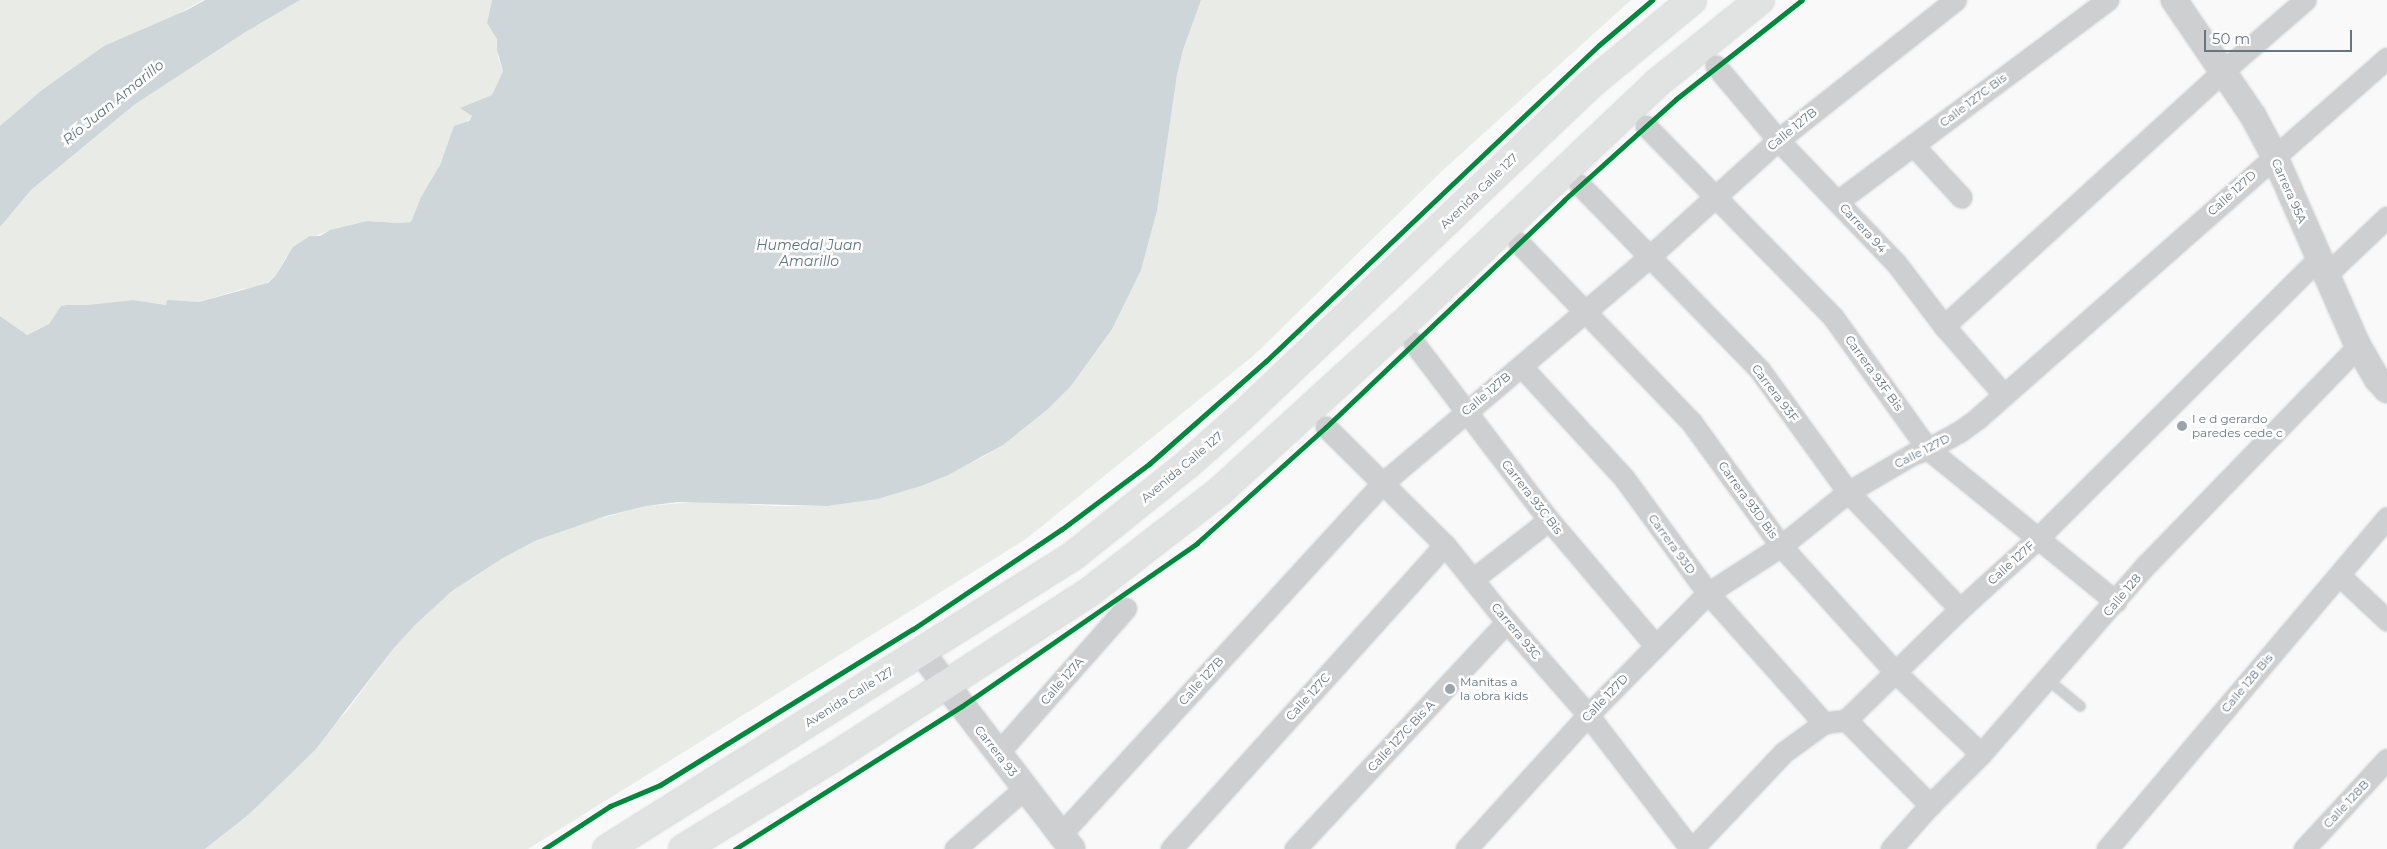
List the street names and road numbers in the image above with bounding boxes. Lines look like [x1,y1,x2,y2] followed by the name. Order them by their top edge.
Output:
[1937,70,2009,130] street label: Calle 127C Bis
[1764,105,1820,153] street label: Calle 127B
[1437,150,1521,232] street label: Avenida Calle 127
[2268,156,2310,226] street label: Carrera 95A
[2205,167,2259,219] street label: Calle 127D
[1837,200,1889,256] street label: Carrera 94
[1842,333,1906,413] street label: Carrera 93F Bis
[1749,361,1801,425] street label: Carrera 93F
[1459,369,1513,419] street label: Calle 127B
[1138,429,1226,505] street label: Avenida Calle 127
[1892,431,1952,471] street label: Calle 127D
[1498,457,1566,537] street label: Carrera 93C Bis
[1715,459,1781,541] street label: Carrera 93D Bis
[1645,511,1699,577] street label: Carrera 93D
[1985,538,2037,588] street label: Calle 127F
[2100,571,2144,619] street label: Calle 128
[1488,600,1544,662] street label: Carrera 93C
[2218,651,2276,715] street label: Calle 128 Bis
[1037,654,1087,708] street label: Calle 127A
[1176,654,1226,708] street label: Calle 127B
[802,664,896,730] street label: Avenida Calle 127
[1283,670,1333,724] street label: Calle 127C
[1579,671,1631,725] street label: Calle 127D
[1364,698,1438,774] street label: Calle 127C Bis A
[972,723,1020,779] street label: Carrera 93
[2320,777,2372,831] street label: Calle 128B

